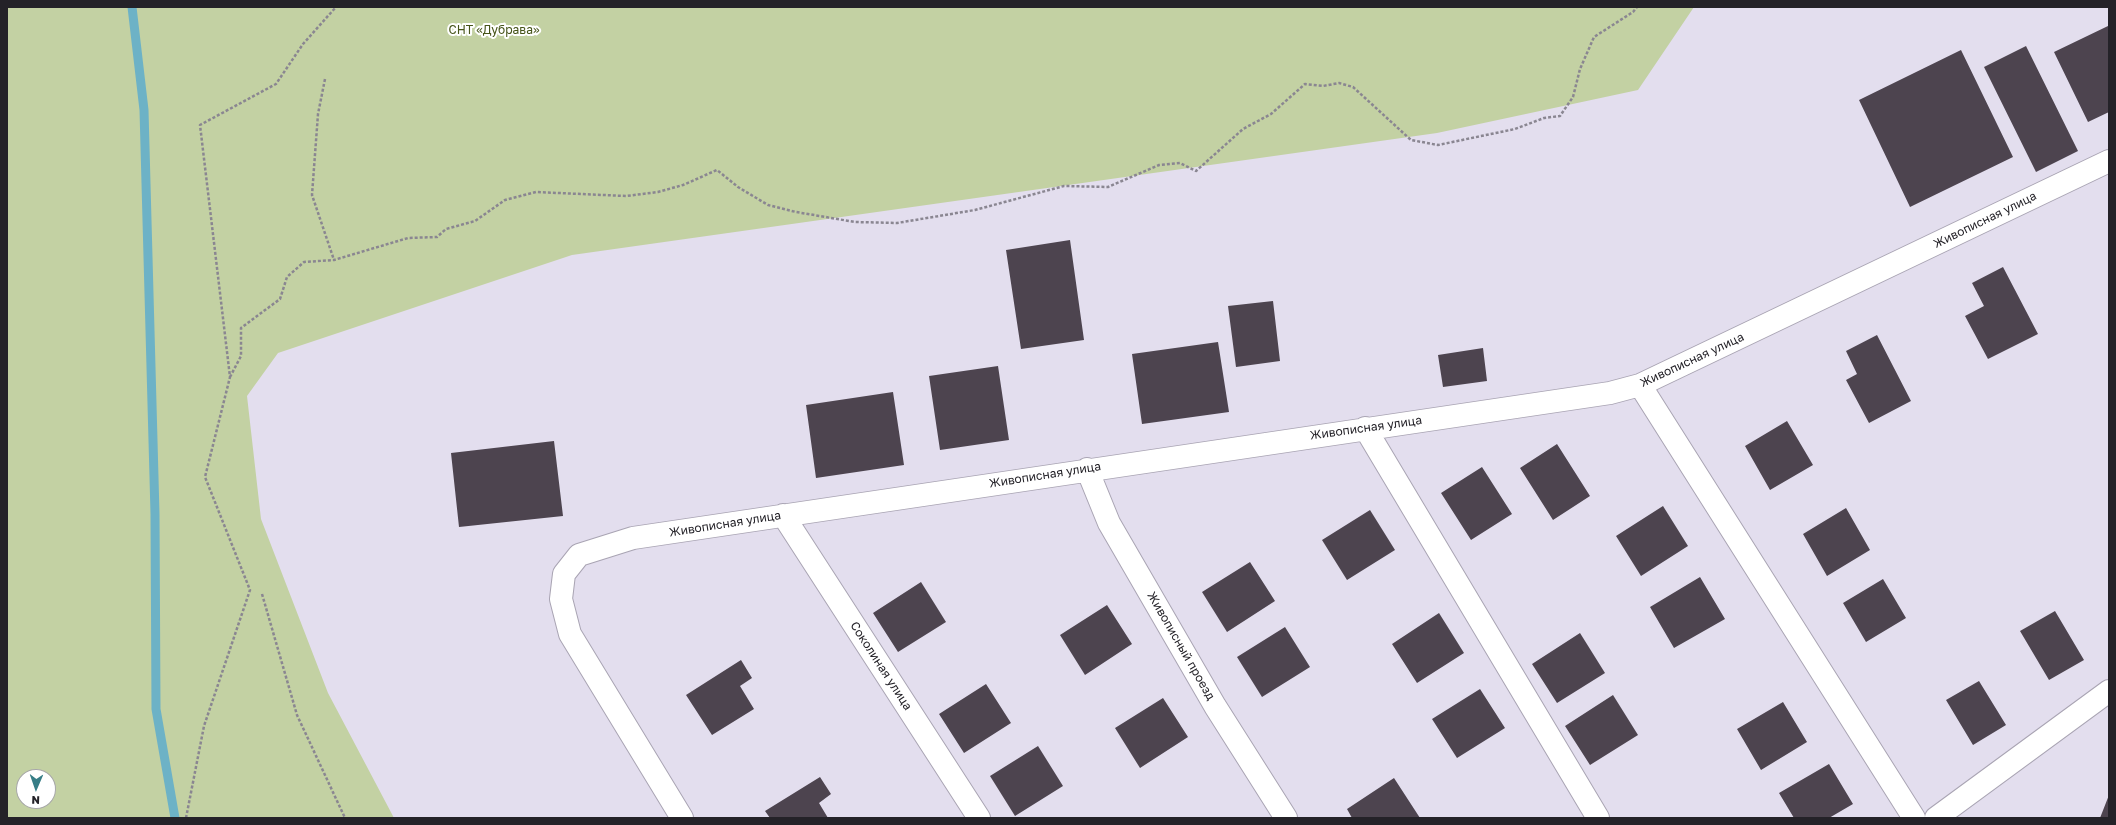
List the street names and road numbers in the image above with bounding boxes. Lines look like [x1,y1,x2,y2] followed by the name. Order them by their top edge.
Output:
[1931,189,2039,251] street label: Живописная улица
[1638,330,1746,390] street label: Живописная улица
[1309,413,1423,443] street label: Живописная улица
[988,459,1102,491] street label: Живописная улица
[668,508,782,540] street label: Живописная улица
[1144,589,1218,703] street label: Живописный проезд
[847,619,915,713] street label: Соколиная улица

